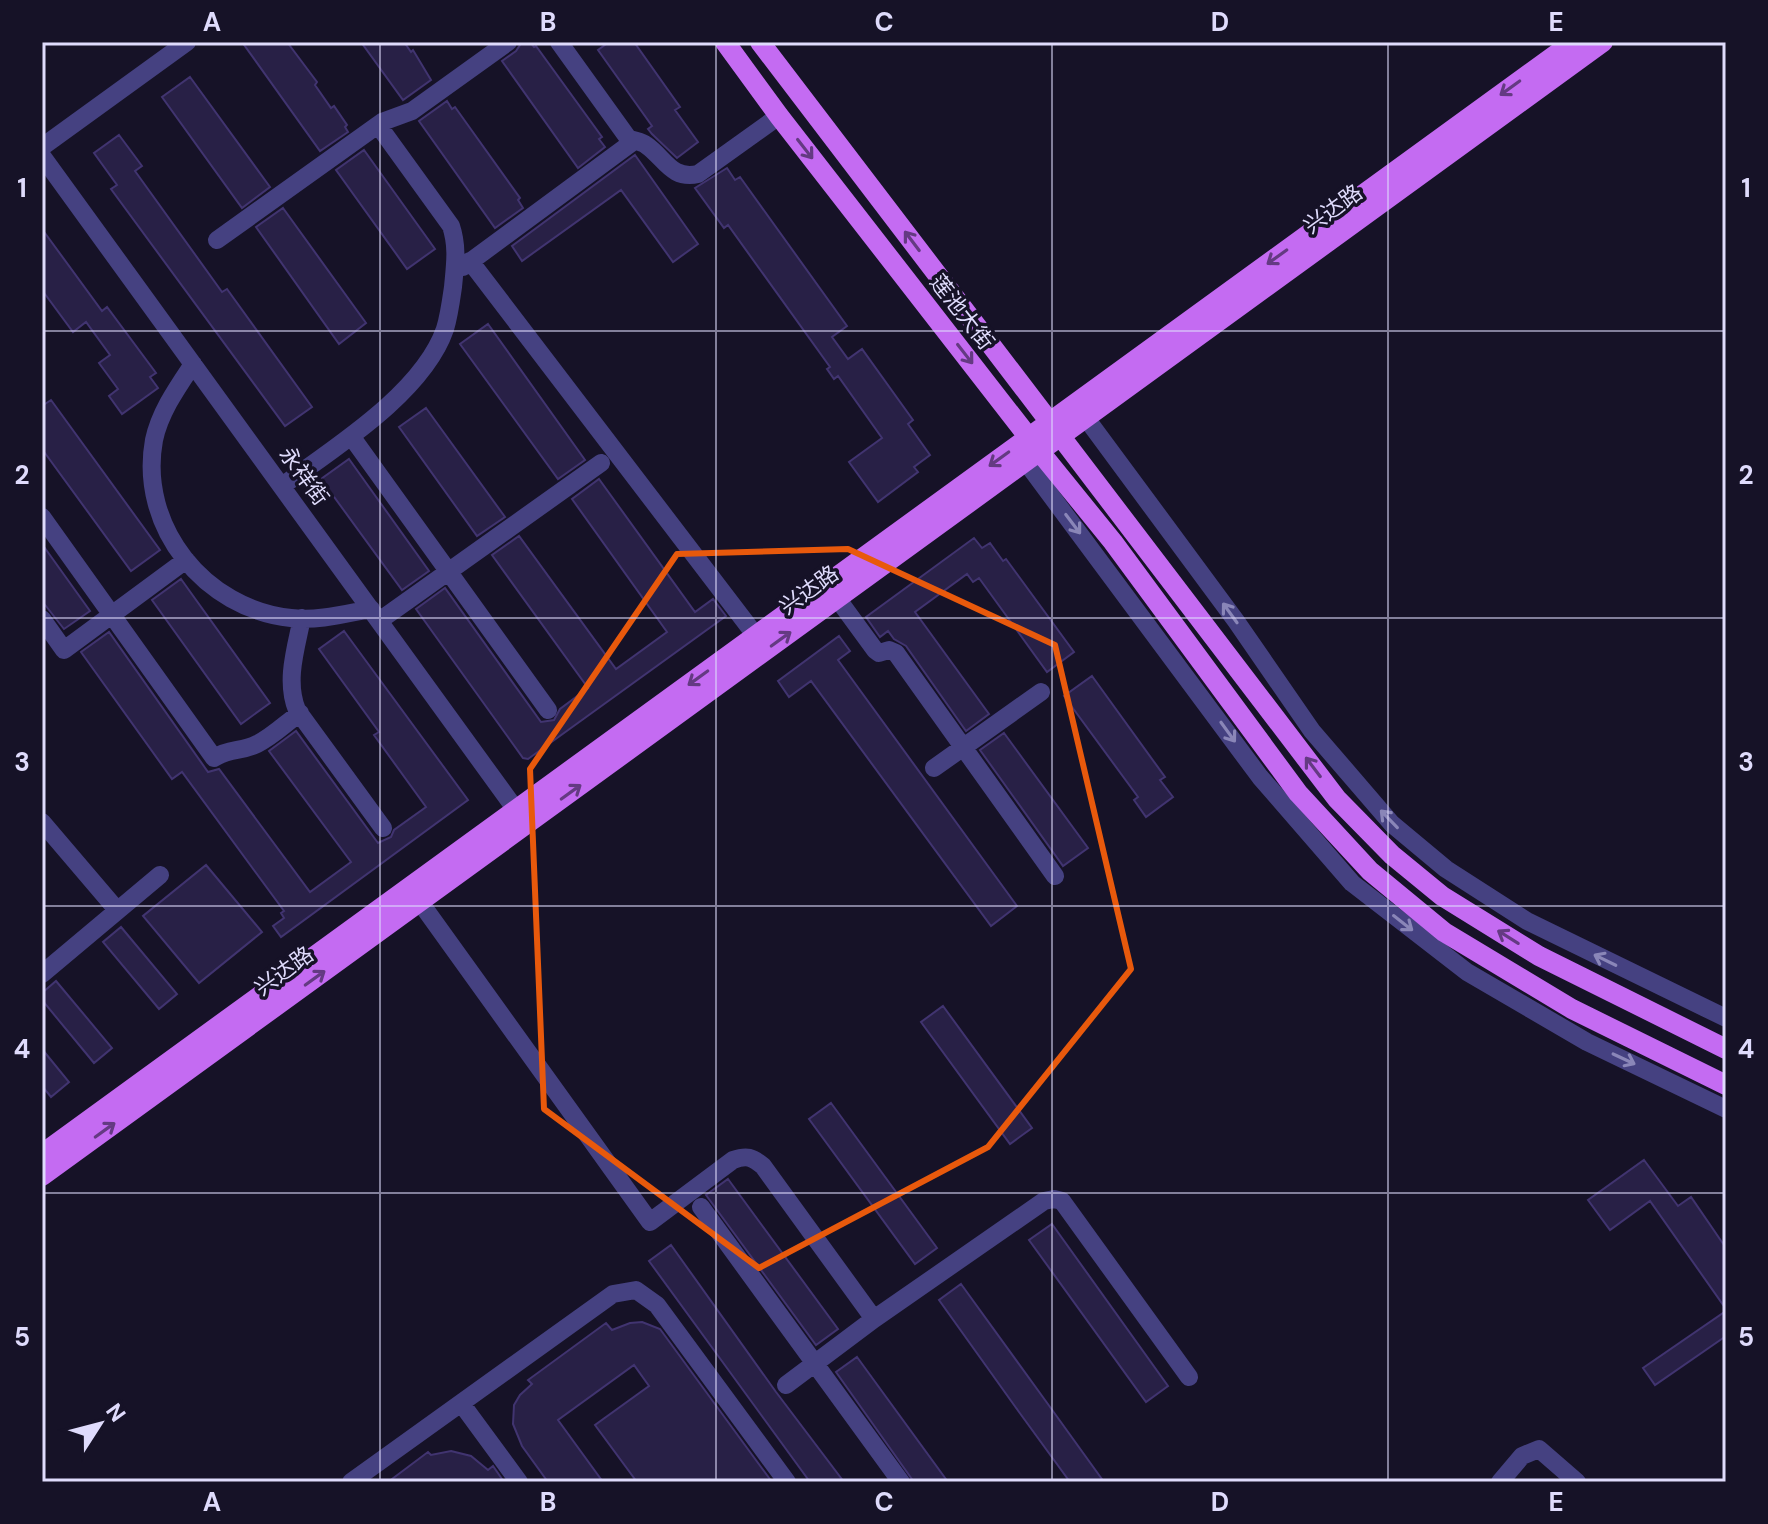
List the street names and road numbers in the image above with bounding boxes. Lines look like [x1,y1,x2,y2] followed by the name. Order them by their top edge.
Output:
[1298,178,1368,240] street label: 兴达路
[923,268,1001,356] street label: 莲池大街
[273,441,335,511] street label: 永祥街
[774,559,844,621] street label: 兴达路
[249,940,319,1002] street label: 兴达路

